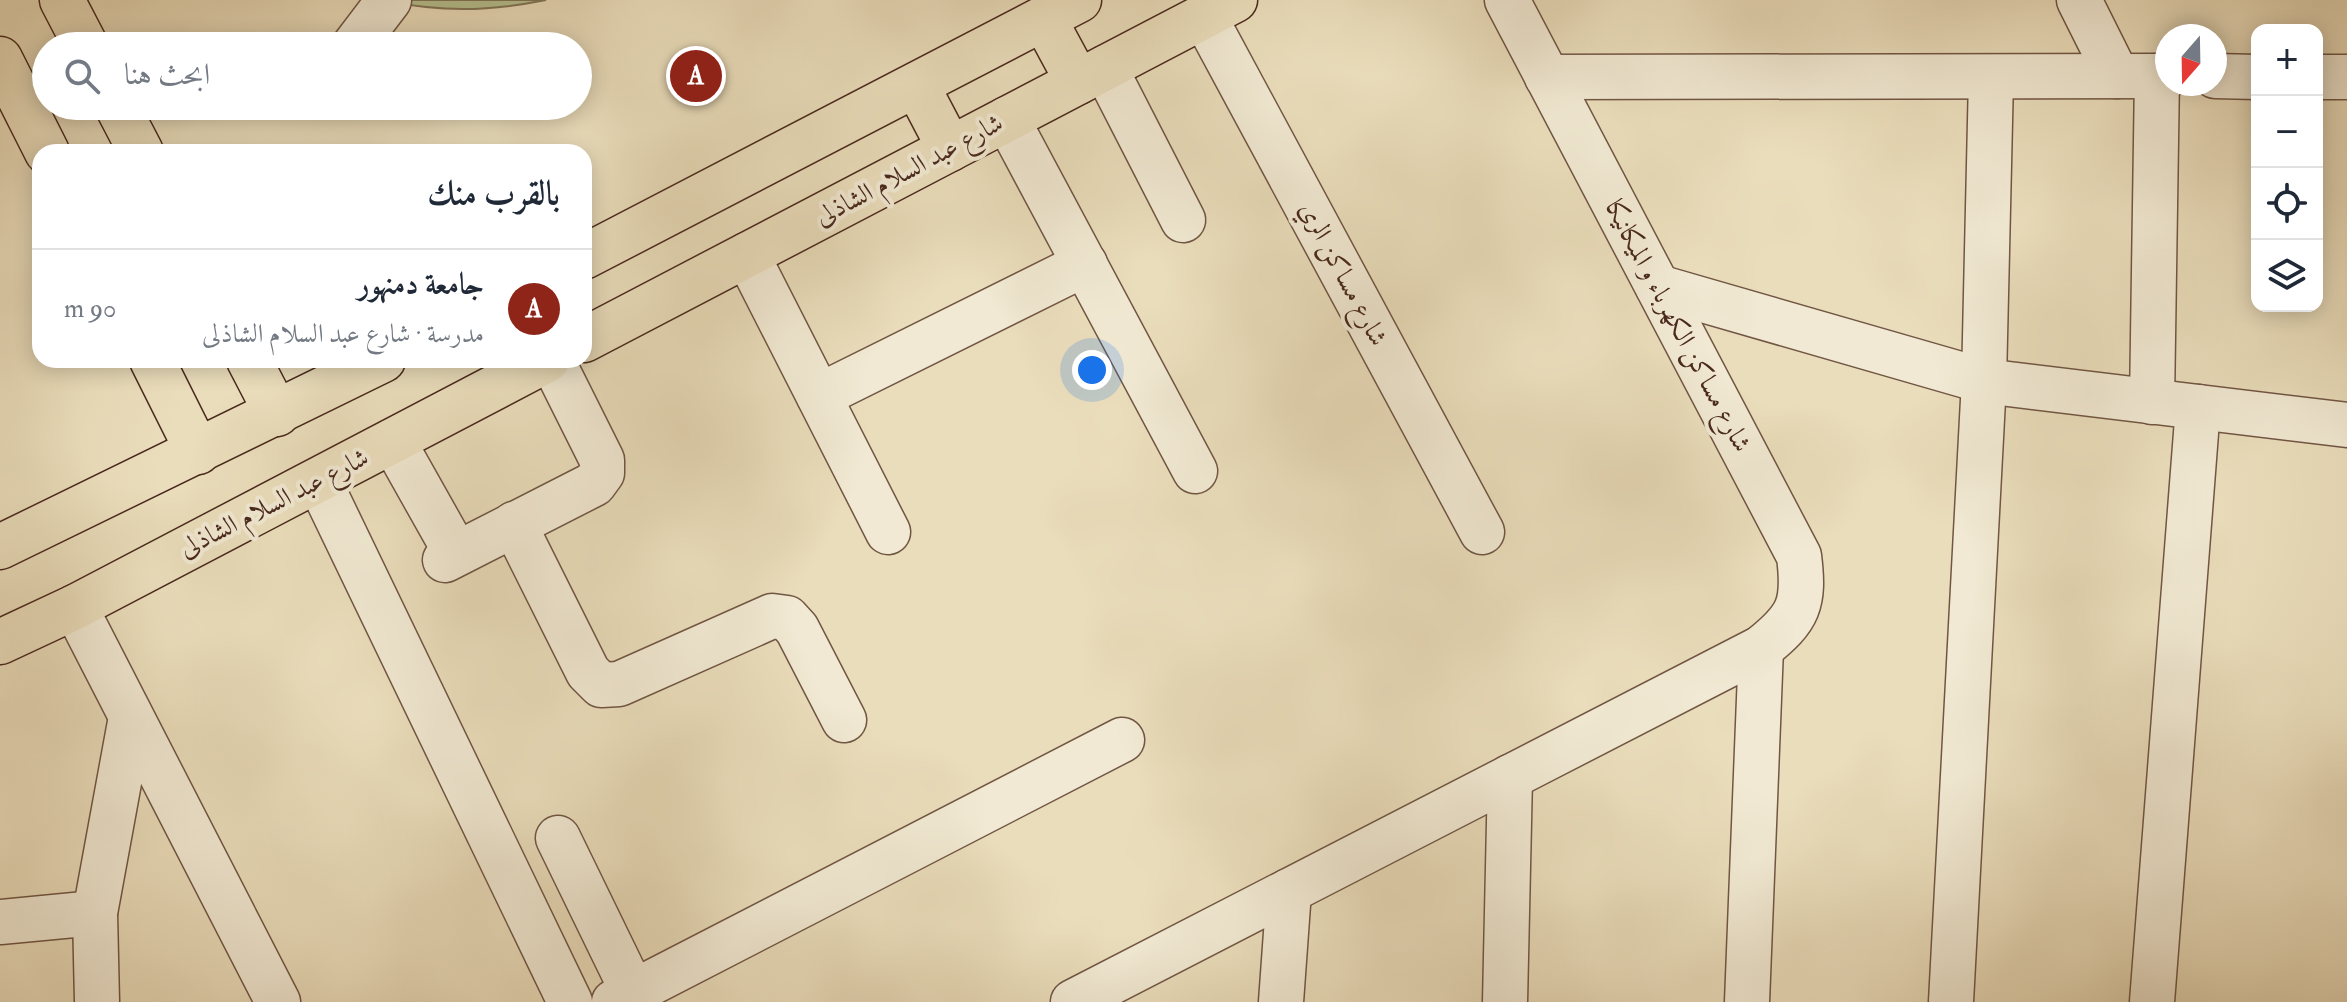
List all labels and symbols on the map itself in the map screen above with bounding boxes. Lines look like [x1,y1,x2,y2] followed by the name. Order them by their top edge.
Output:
[2155,24,2227,96] north arrow
[670,46,722,106] pin: A
[809,107,1011,238] street label: شارع عبد السلام الشاذلى
[1593,194,1758,460] street label: شارع مساكن الكهرباء و الميكانيكا
[1287,196,1394,354] street label: شارع مساكن الري
[1072,350,1112,390] your location
[174,441,377,570] street label: شارع عبد السلام الشاذلى

